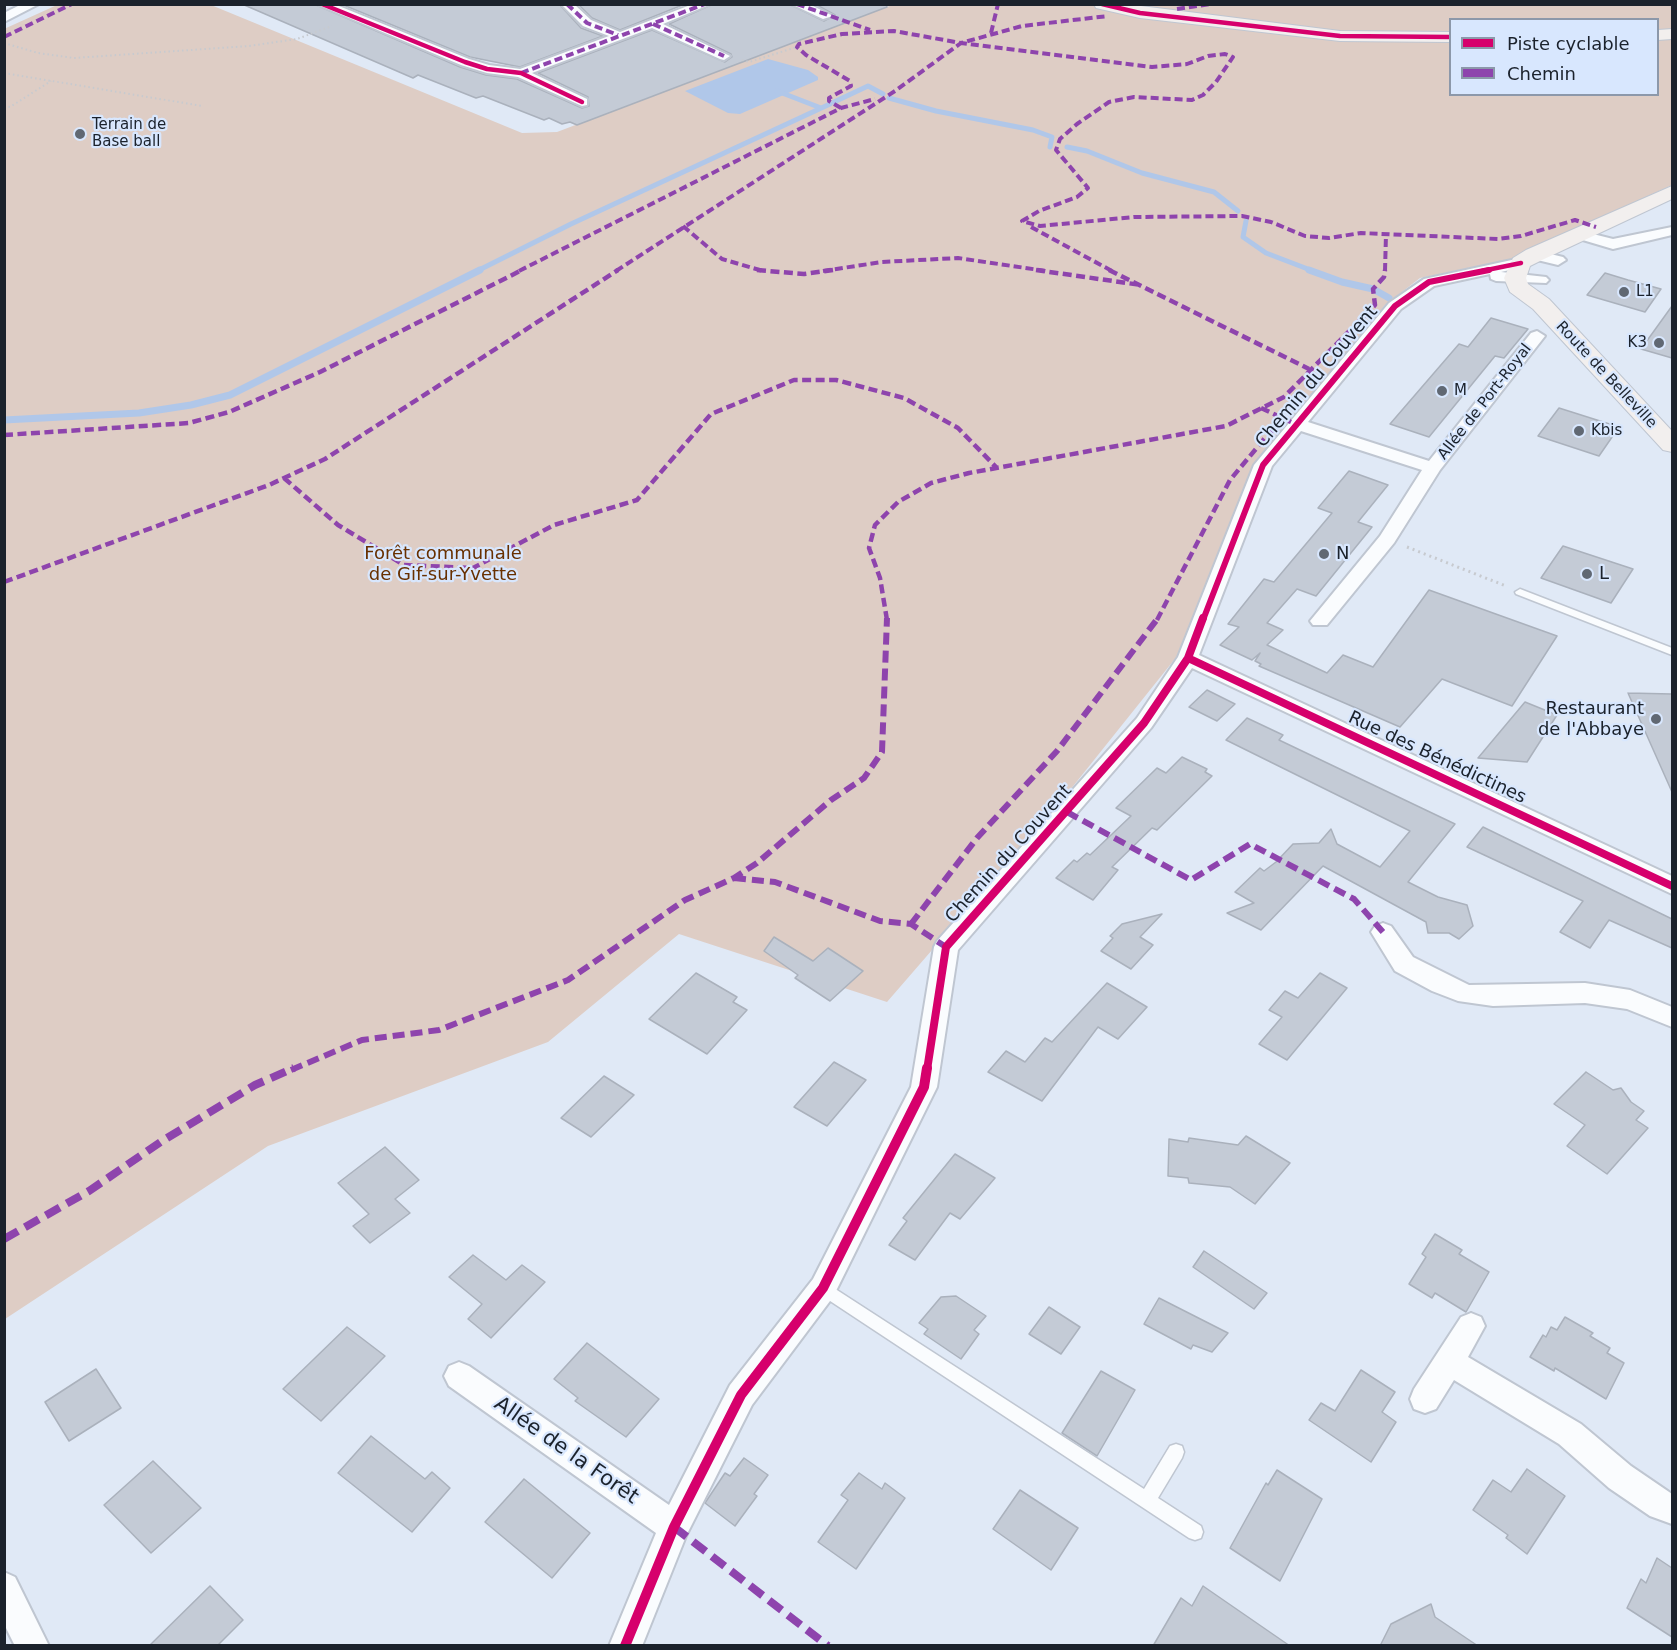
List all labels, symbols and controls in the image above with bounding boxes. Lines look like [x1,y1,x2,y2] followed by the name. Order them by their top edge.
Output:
[1449,18,1659,96] legend
[1507,33,1630,54] text: Piste cyclable
[1507,63,1576,84] text: Chemin
[92,116,166,151] place label: Terrain de Base ball
[73,127,87,141] marker: Terrain de Base ball
[1636,283,1654,301] place label: L1
[1617,285,1631,299] marker: L1
[1251,302,1383,452] street label: Chemin du Couvent
[1552,318,1660,432] street label: Route de Belleville
[1628,334,1647,352] place label: K3
[1652,336,1666,350] marker: K3
[1434,341,1536,463] street label: Allée de Port-Royal
[1454,382,1467,400] place label: M
[1435,384,1449,398] marker: M
[1591,422,1622,440] place label: Kbis
[1572,424,1586,438] marker: Kbis
[364,543,522,586] park label: Forêt communale de Gif-sur-Yvette
[1336,543,1349,565] place label: N
[1317,547,1331,561] marker: N
[1599,563,1609,585] place label: L
[1580,567,1594,581] marker: L
[1538,698,1644,740] place label: Restaurant de l'Abbaye
[1345,707,1529,809] street label: Rue des Bénédictines
[1649,712,1663,726] marker: Restaurant de l'Abbaye
[941,780,1077,928] street label: Chemin du Couvent
[489,1392,643,1510] street label: Allée de la Forêt

